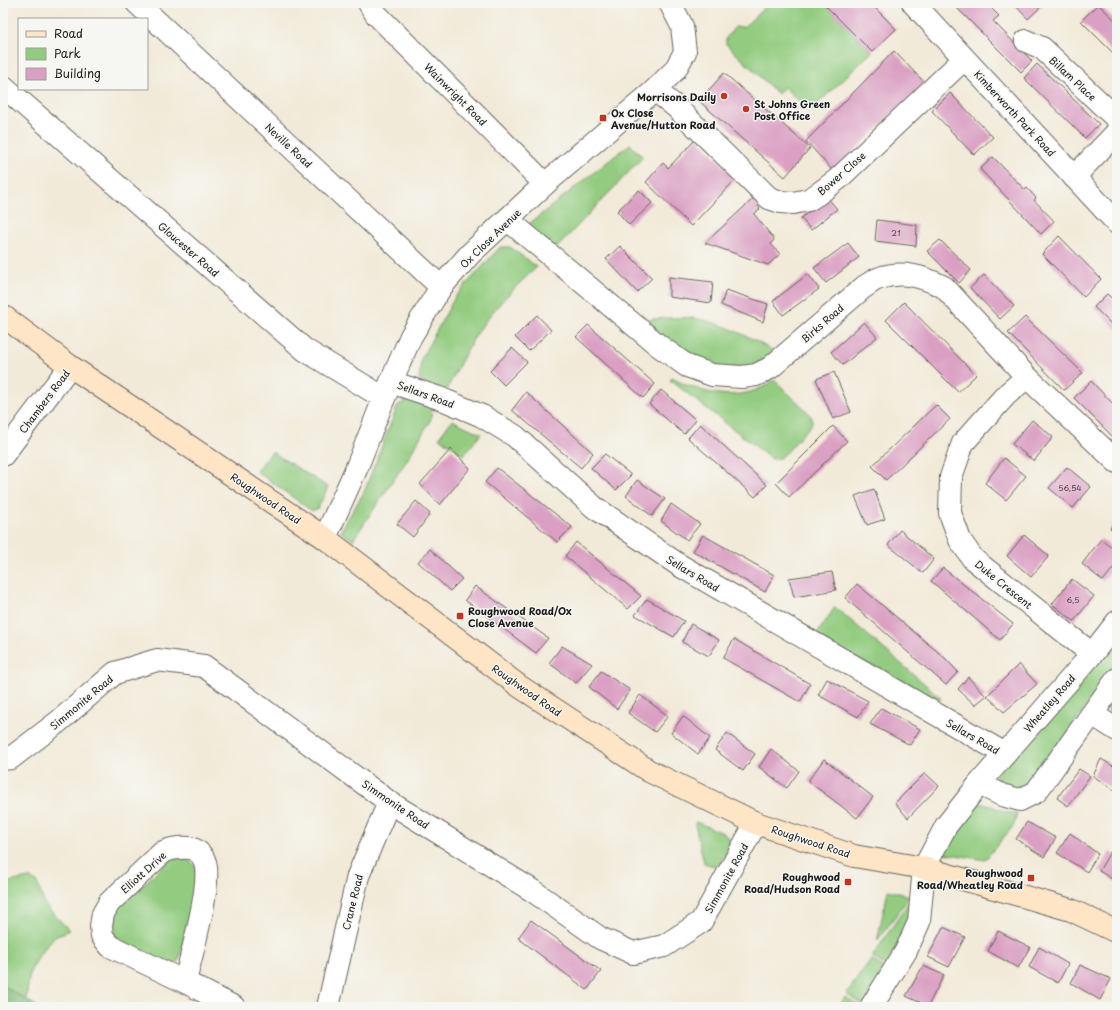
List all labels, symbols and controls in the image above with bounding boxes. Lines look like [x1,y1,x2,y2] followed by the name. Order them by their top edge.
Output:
[18,18,148,90] legend
[54,24,83,42] text: Road
[54,44,81,62] text: Park
[1046,52,1100,104] street label: Billam Place
[421,59,491,129] street label: Wainwright Road
[54,64,101,82] text: Building
[971,67,1059,160] street label: Kimberworth Park Road
[637,89,716,104] place label: Morrisons Daily
[719,91,729,101] marker: Morrisons Daily
[754,96,830,123] place label: St Johns Green Post Office
[741,104,751,114] marker: St Johns Green Post Office
[610,105,715,132] place label: Ox Close Avenue/Hutton Road
[598,113,608,123] marker: Ox Close Avenue/Hutton Road
[262,119,316,171] street label: Neville Road
[814,148,868,198] street label: Bower Close
[456,205,524,271] street label: Ox Close Avenue
[155,218,223,280] street label: Gloucester Road
[891,227,901,239] house number: 21
[797,300,847,346] street label: Birks Road
[15,366,73,436] street label: Chambers Road
[395,377,457,411] street label: Sellars Road
[228,469,304,527] street label: Roughwood Road
[1058,482,1082,494] house number: 56,54
[663,551,723,595] street label: Sellars Road
[972,556,1036,612] street label: Duke Crescent
[1067,594,1079,606] house number: 6,5
[468,603,572,630] place label: Roughwood Road/Ox Close Avenue
[455,611,465,621] marker: Roughwood Road/Ox Close Avenue
[489,660,565,720] street label: Roughwood Road
[46,671,116,733] street label: Simmonite Road
[1020,671,1079,736] street label: Wheatley Road
[943,715,1003,758] street label: Sellars Road
[359,776,433,832] street label: Simmonite Road
[770,821,852,861] street label: Roughwood Road
[700,840,752,916] street label: Simmonite Road
[117,847,169,897] street label: Elliott Drive
[917,865,1023,893] place label: Roughwood Road/Wheatley Road
[744,869,840,896] place label: Roughwood Road/Hudson Road
[338,872,366,931] street label: Crane Road
[1026,873,1036,883] marker: Roughwood Road/Wheatley Road
[843,877,853,887] marker: Roughwood Road/Hudson Road

